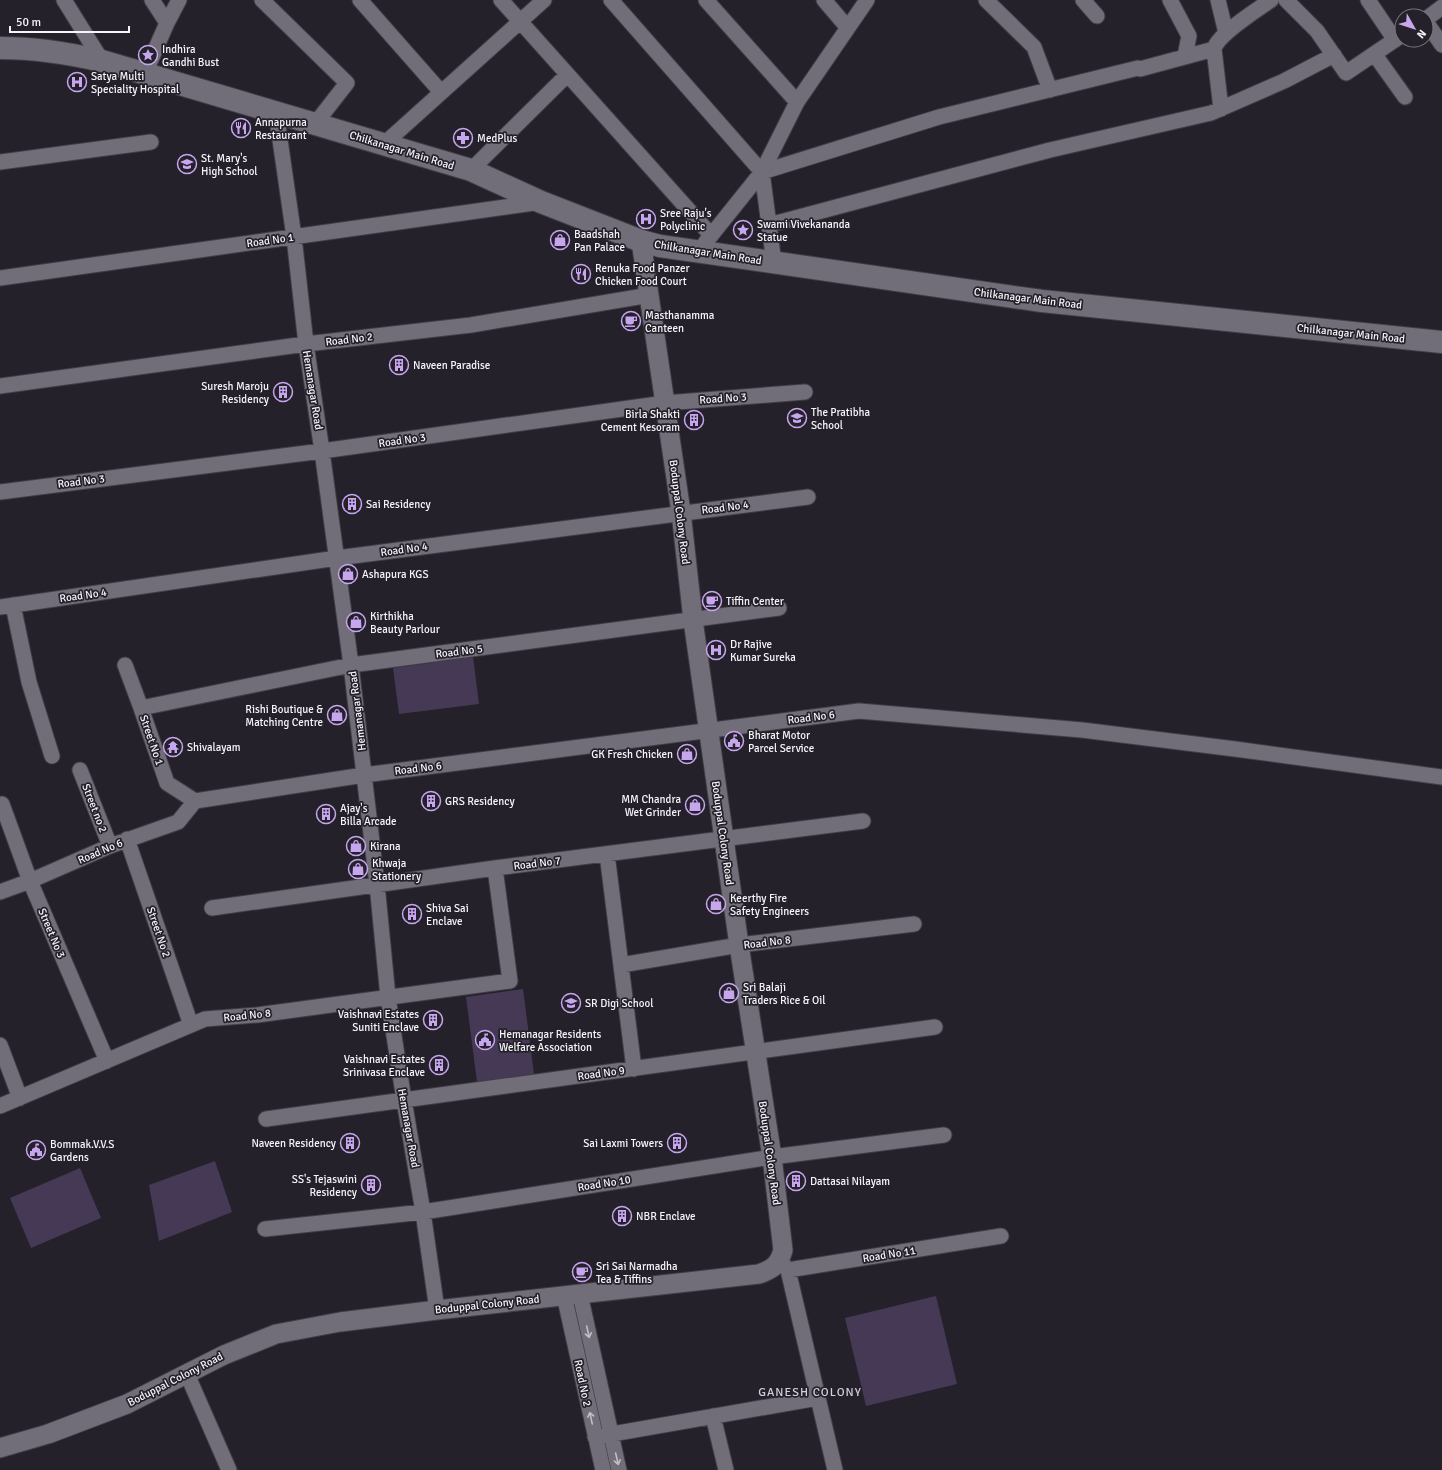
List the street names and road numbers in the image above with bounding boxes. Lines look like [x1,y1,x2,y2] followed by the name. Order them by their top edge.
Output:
[348,128,456,173] street label: Chilkanagar Main Road
[246,231,295,250] street label: Road No 1
[653,238,763,267] street label: Chilkanagar Main Road
[973,285,1083,312] street label: Chilkanagar Main Road
[1296,321,1406,346] street label: Chilkanagar Main Road
[325,330,373,349] street label: Road No 2
[300,349,325,431] street label: Hemanagar Road
[699,390,747,407] street label: Road No 3
[378,431,427,450] street label: Road No 3
[667,459,692,565] street label: Boduppal Colony Road
[57,472,105,491] street label: Road No 3
[701,498,749,517] street label: Road No 4
[380,540,429,559] street label: Road No 4
[59,586,108,605] street label: Road No 4
[435,642,483,661] street label: Road No 5
[346,670,369,752] street label: Hemanagar Road
[787,708,835,727] street label: Road No 6
[137,713,166,767] street label: Street No 1
[394,759,442,778] street label: Road No 6
[709,780,736,886] street label: Boduppal Colony Road
[79,782,110,834] street label: Street no 2
[76,836,125,867] street label: Road No 6
[513,854,561,873] street label: Road No 7
[144,905,173,959] street label: Street No 2
[35,906,68,960] street label: Street No 3
[743,933,791,952] street label: Road No 8
[223,1007,271,1024] street label: Road No 8
[577,1064,626,1083] street label: Road No 9
[395,1087,422,1169] street label: Hemanagar Road
[756,1100,783,1206] street label: Boduppal Colony Road
[577,1173,632,1194] street label: Road No 10
[862,1244,917,1265] street label: Road No 11
[434,1293,540,1316] street label: Boduppal Colony Road
[125,1350,225,1409] street label: Boduppal Colony Road
[571,1359,594,1408] street label: Road No 2

